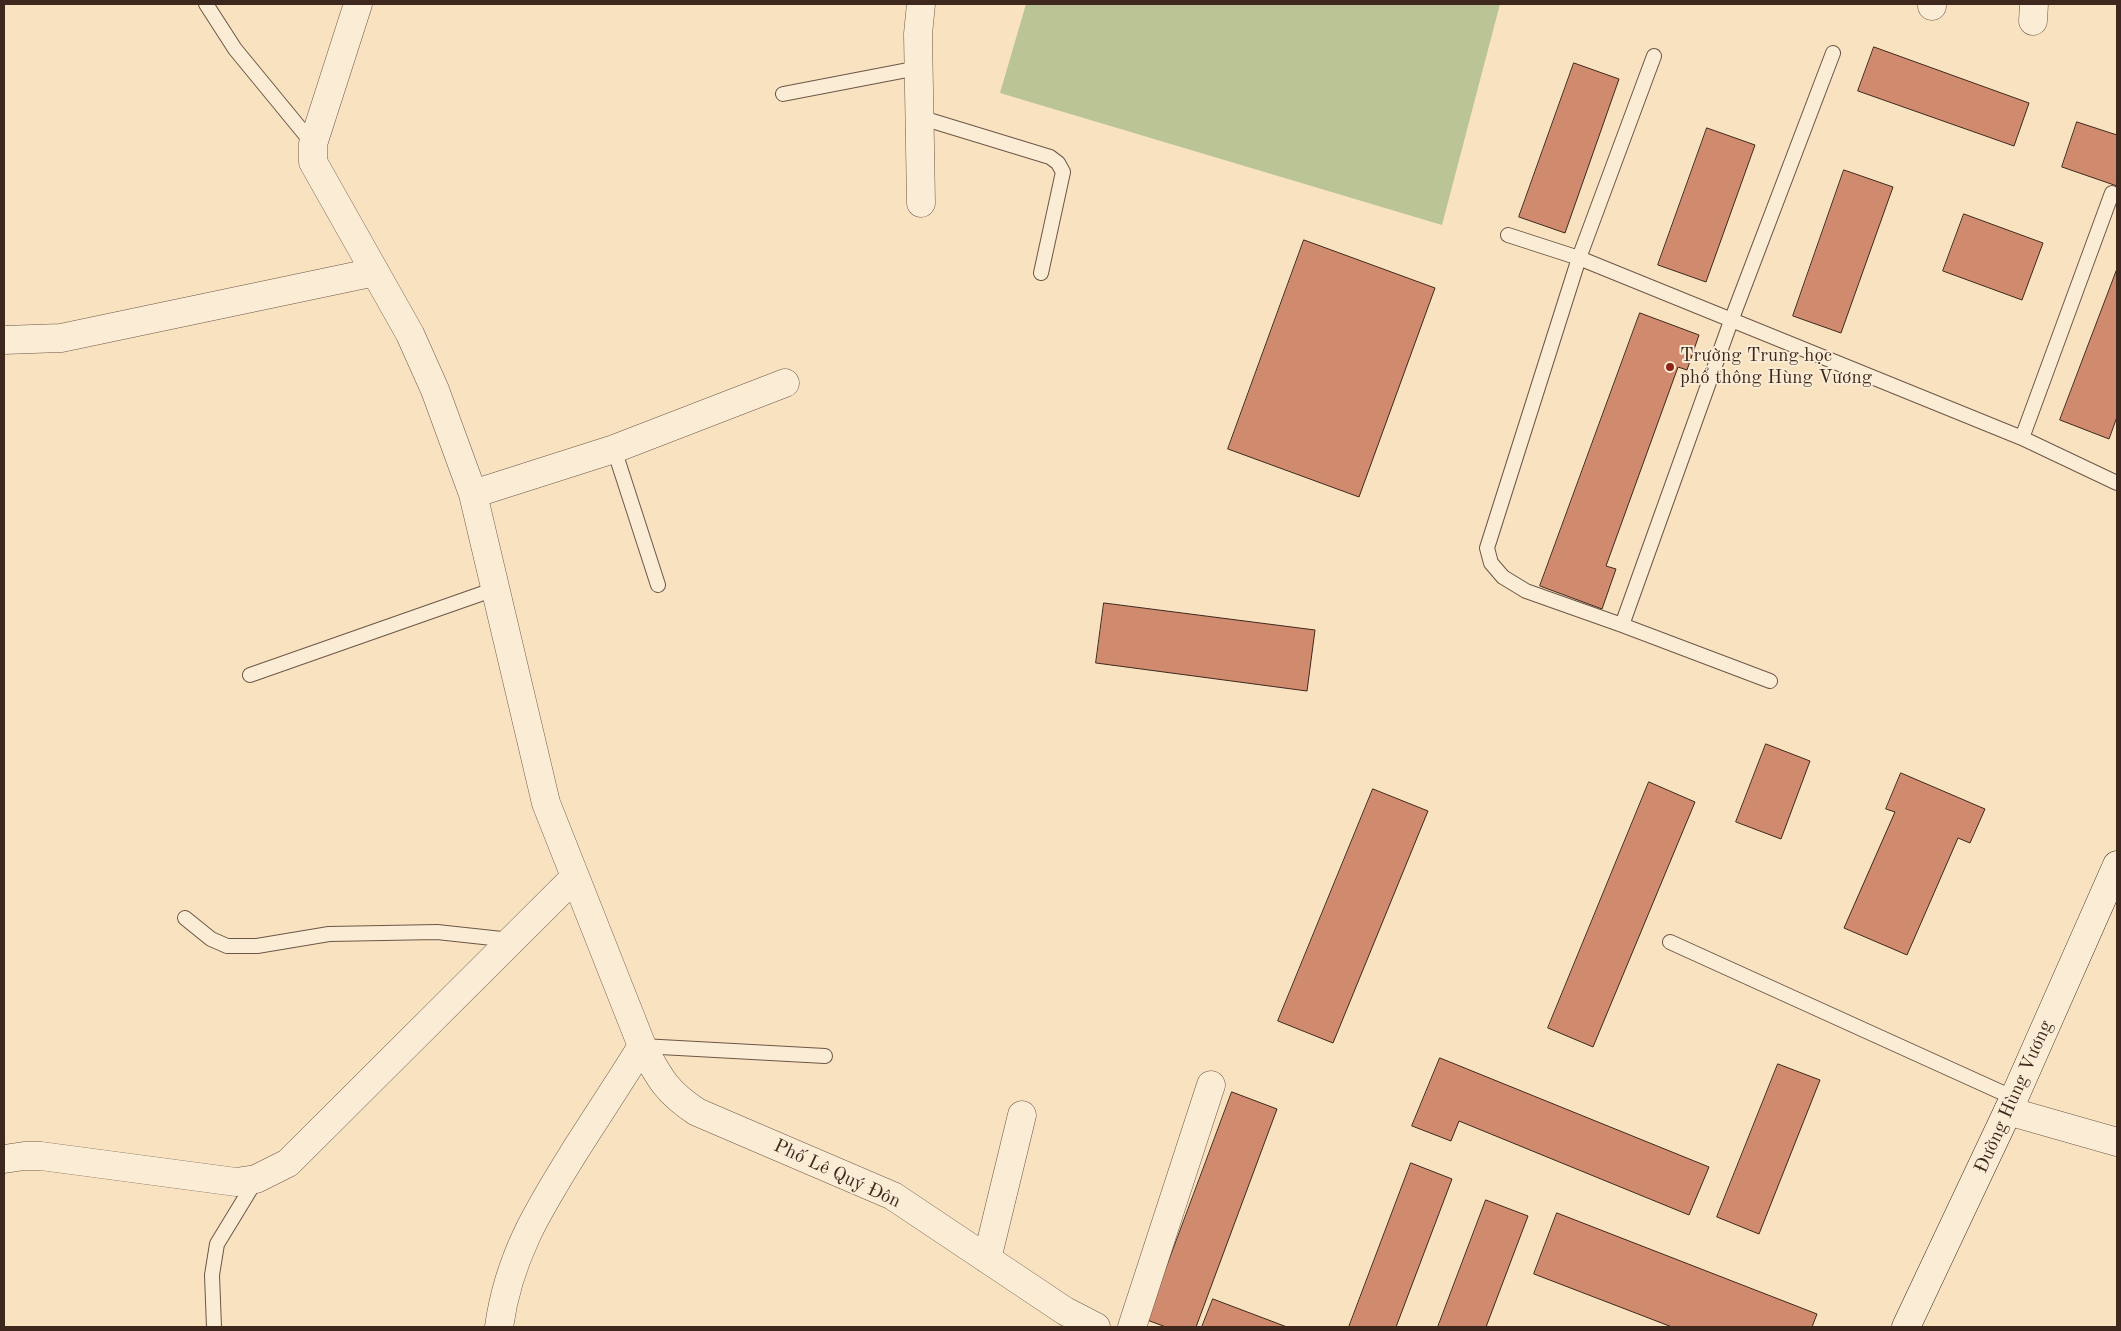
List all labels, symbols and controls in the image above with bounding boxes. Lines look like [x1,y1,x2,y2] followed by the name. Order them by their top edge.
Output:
[1680,345,1872,389] place label: Trường Trung học phổ thông Hùng Vương
[1664,361,1676,373] marker: Trường Trung học phổ thông Hùng Vương
[1970,1017,2058,1177] street label: Đường Hùng Vương
[770,1135,904,1213] street label: Phố Lê Quý Đôn

